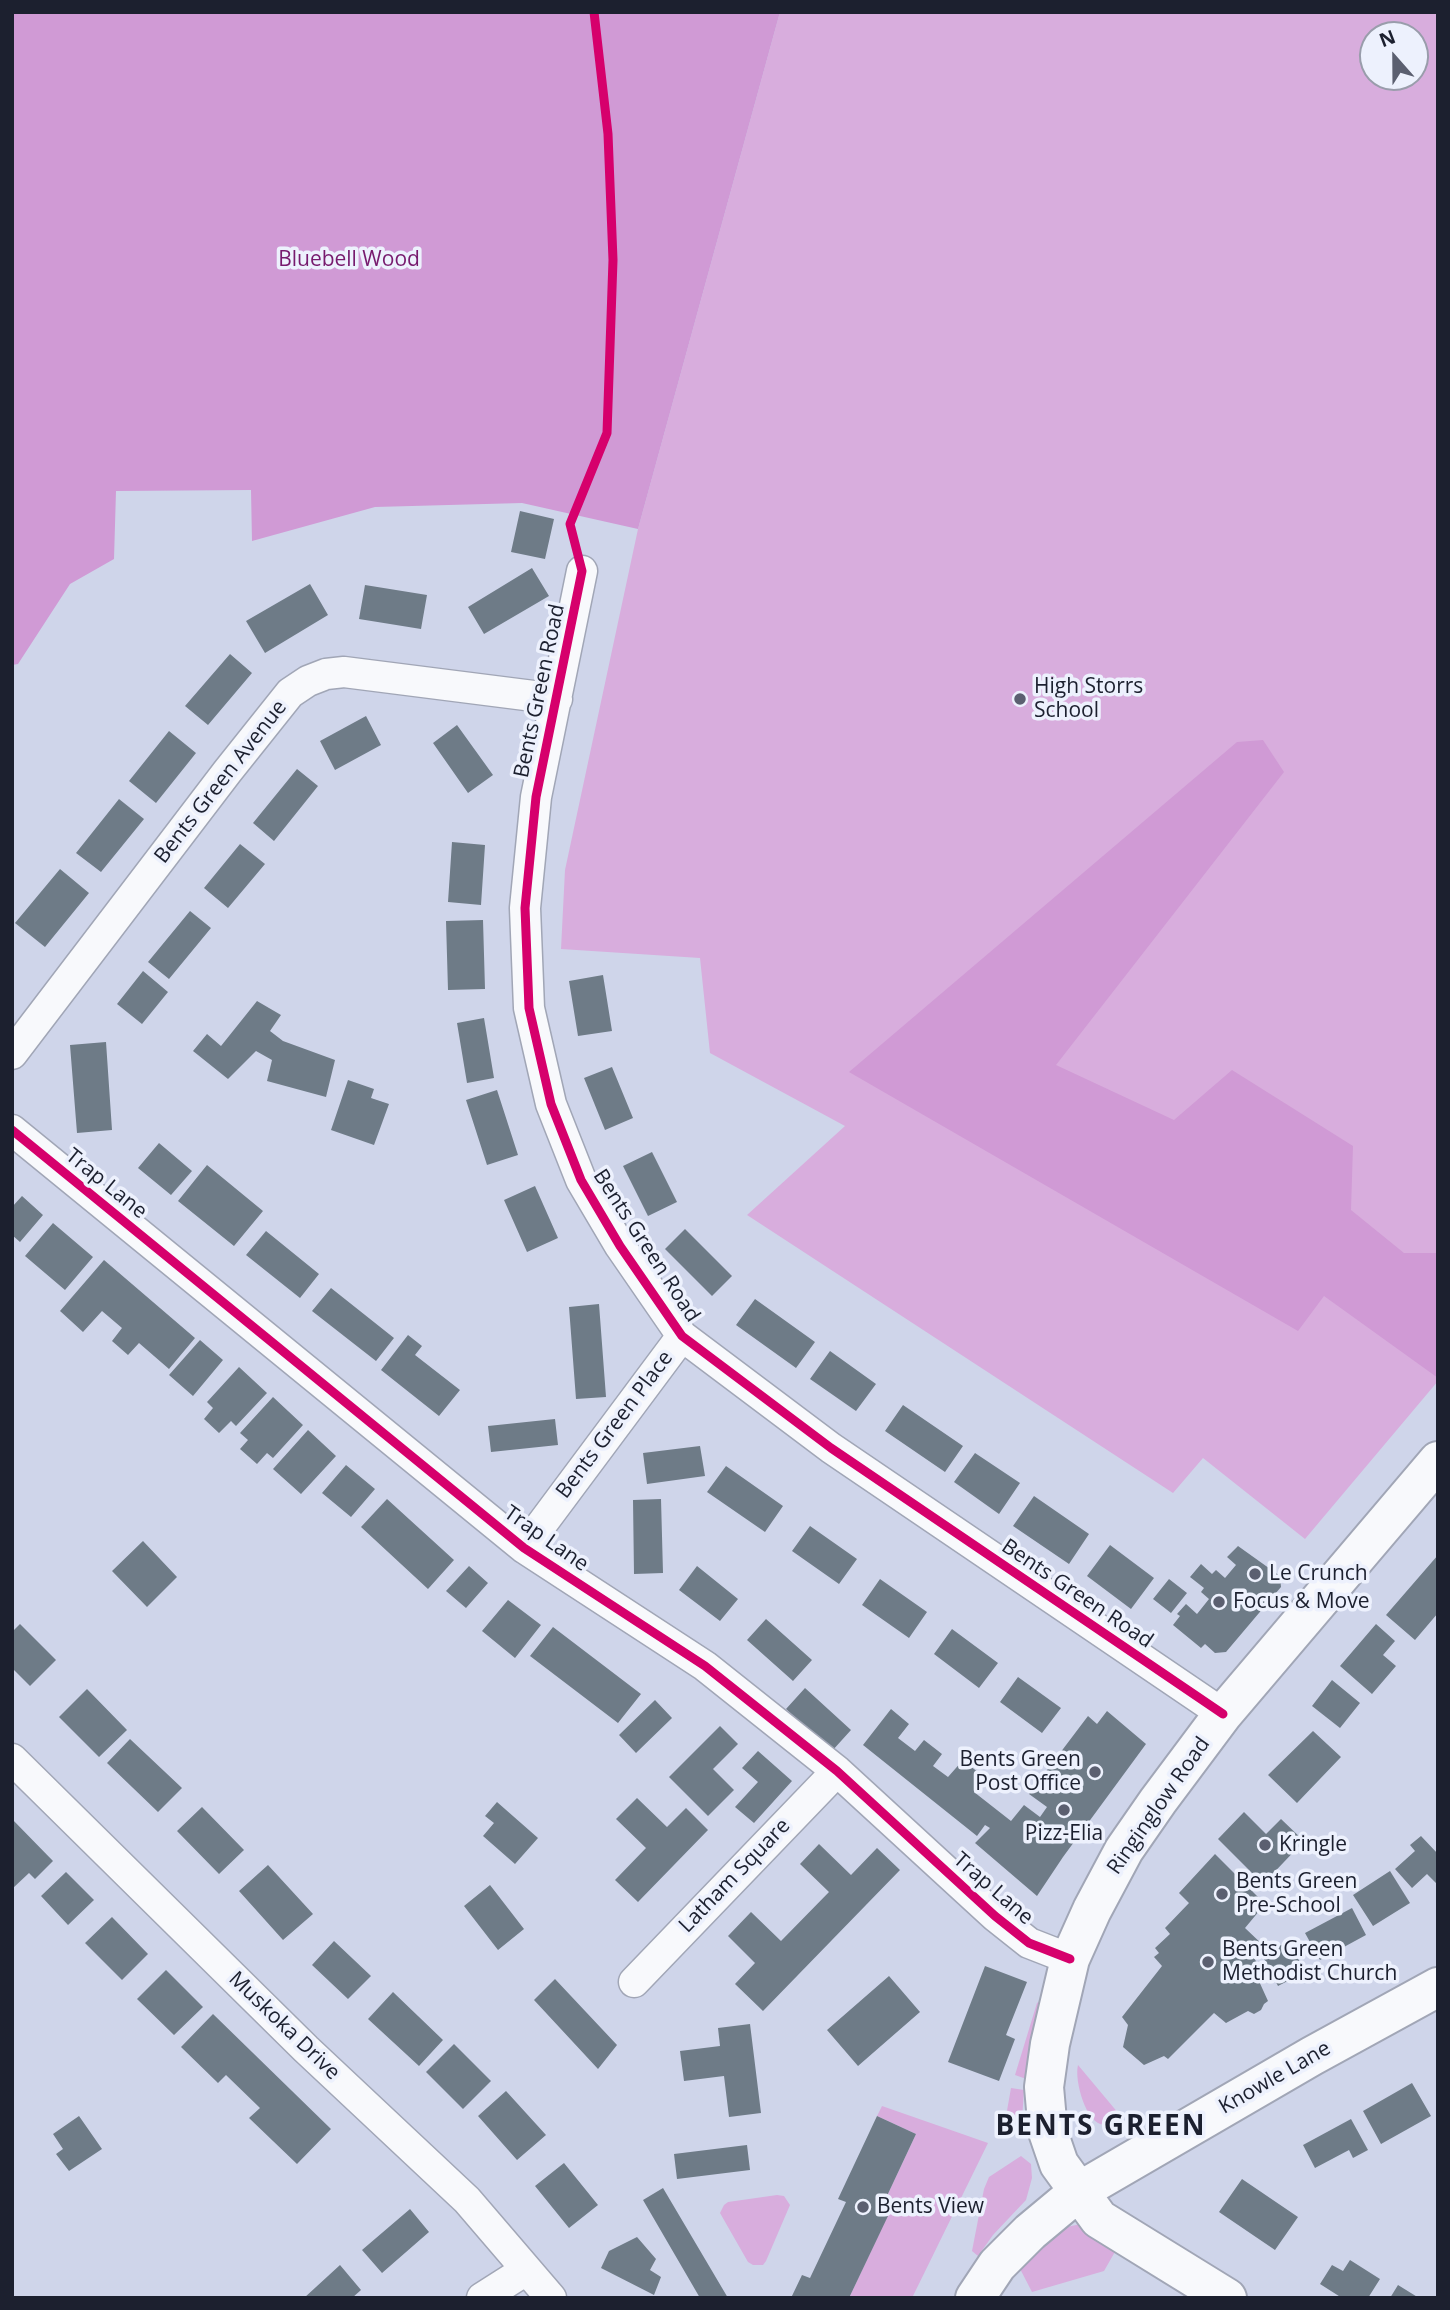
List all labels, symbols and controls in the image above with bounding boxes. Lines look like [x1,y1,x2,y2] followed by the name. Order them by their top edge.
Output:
[1359,21,1429,91] north arrow
[1375,23,1399,53] text: N
[278,247,420,273] park label: Bluebell Wood
[509,602,571,780] street label: Bents Green Road
[1034,674,1143,724] place label: High Storrs School
[1012,691,1028,707] marker: High Storrs School
[149,695,293,869] street label: Bents Green Avenue
[60,1144,152,1224] street label: Trap Lane
[587,1165,705,1327] street label: Bents Green Road
[551,1346,679,1504] street label: Bents Green Place
[499,1501,593,1577] street label: Trap Lane
[997,1534,1157,1654] street label: Bents Green Road
[1269,1561,1368,1587] place label: Le Crunch
[1247,1566,1263,1582] marker: Le Crunch
[1233,1589,1369,1615] place label: Focus & Move
[1211,1594,1227,1610] marker: Focus & Move
[1102,1732,1216,1880] street label: Ringinglow Road
[960,1747,1081,1797] place label: Bents Green Post Office
[1087,1764,1103,1780] marker: Bents Green Post Office
[1056,1802,1072,1818] marker: Pizz-Elia
[674,1814,796,1938] street label: Latham Square
[1025,1821,1103,1847] place label: Pizz-Elia
[1279,1832,1347,1858] place label: Kringle
[1257,1837,1273,1853] marker: Kringle
[948,1848,1038,1930] street label: Trap Lane
[1236,1869,1357,1919] place label: Bents Green Pre-School
[1214,1886,1230,1902] marker: Bents Green Pre-School
[1222,1937,1397,1987] place label: Bents Green Methodist Church
[1200,1954,1216,1970] marker: Bents Green Methodist Church
[223,1967,345,2085] street label: Muskoka Drive
[1215,2036,1335,2120] street label: Knowle Lane
[997,2110,1205,2144] district label: BENTS GREEN
[877,2194,984,2220] place label: Bents View
[855,2199,871,2215] marker: Bents View

